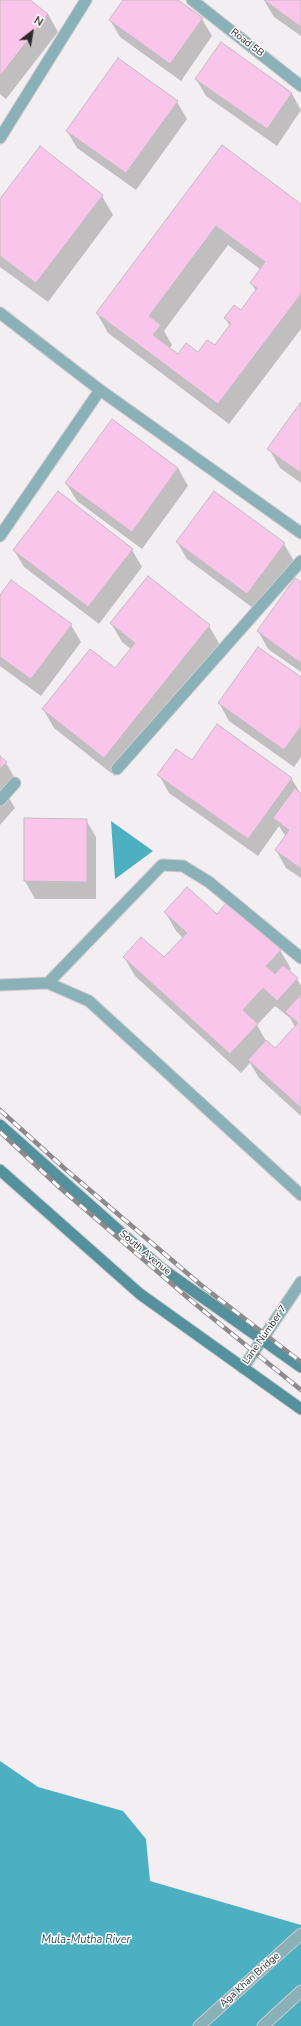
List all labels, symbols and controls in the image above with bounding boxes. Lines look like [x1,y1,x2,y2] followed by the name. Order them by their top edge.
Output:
[12,12,52,52] north arrow
[31,13,46,30] text: N
[228,26,266,60] street label: Road 5B
[117,1228,173,1278] street label: South Avenue
[240,1303,290,1367] street label: Lane Number 7
[42,1933,130,1947] water label: Mula-Mutha River
[218,1950,282,2010] street label: Aga Khan Bridge

